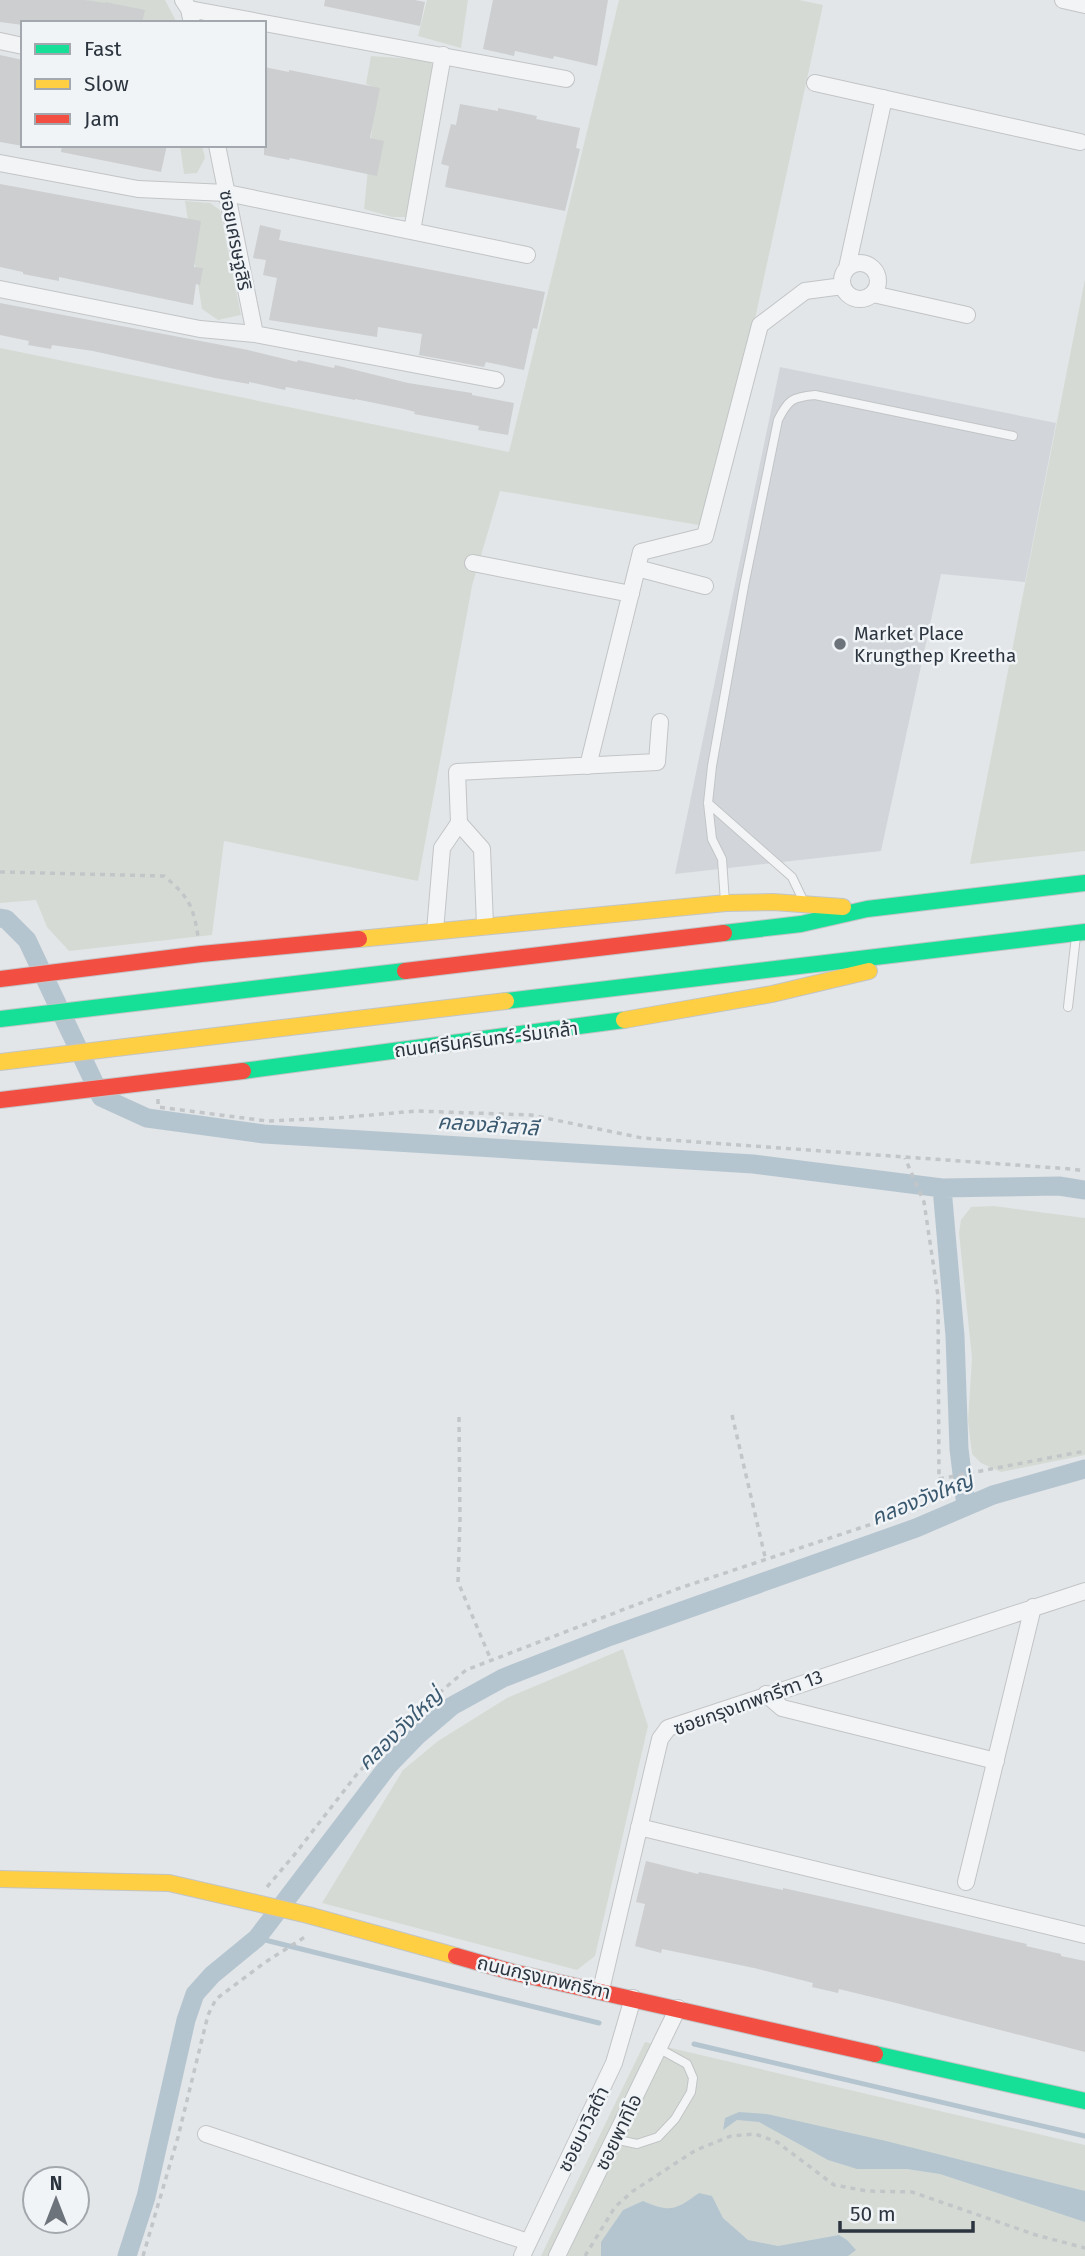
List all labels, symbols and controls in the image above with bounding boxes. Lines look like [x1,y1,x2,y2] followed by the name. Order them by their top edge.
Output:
[21,21,266,147] legend
[84,36,122,62] text: Fast
[84,71,129,97] text: Slow
[84,106,120,132] text: Jam
[214,188,257,292] street label: ซอยเศรษฐสิริ
[854,622,1016,667] place label: Market Place Krungthep Kreetha
[832,636,848,652] marker: Market Place Krungthep Kreetha
[393,1017,579,1062] street label: ถนนศรีนครินทร์-ร่มเกล้า
[437,1108,542,1142] water label: คลองลำสาลี
[867,1466,979,1531] water label: คลองวังใหญ่
[670,1665,826,1740] street label: ซอยกรุงเทพกรีฑา 13
[352,1680,450,1776] water label: คลองวังใหญ่
[475,1951,613,2004] street label: ถนนกรุงเทพกรีฑา
[553,2083,614,2176] street label: ซอยมาวิสต้า
[590,2090,647,2174] street label: ซอยพาทิโอ
[21,2165,91,2235] north arrow
[50,2172,62,2195] text: N
[840,2190,973,2234] scale bar
[850,2201,896,2227] text: 50 m

